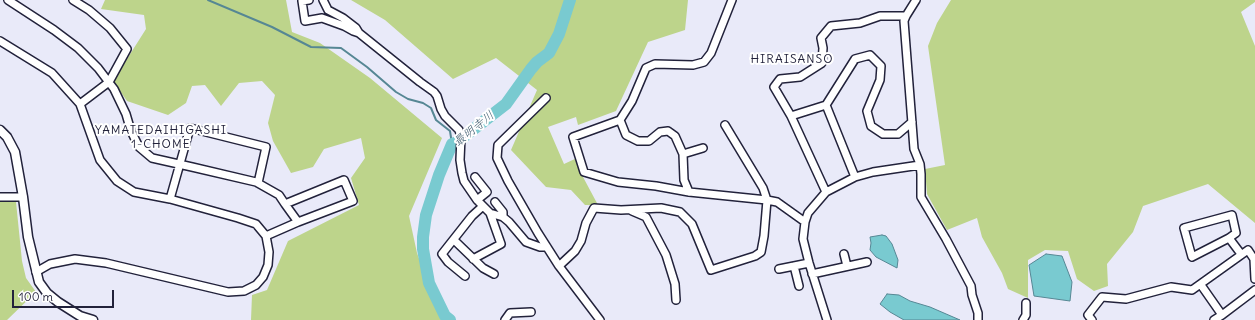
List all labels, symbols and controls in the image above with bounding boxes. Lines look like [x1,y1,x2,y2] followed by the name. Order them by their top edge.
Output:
[750,53,834,67] district label: HIRAISANSO
[451,108,497,150] water label: 最明寺川
[95,124,227,152] district label: YAMATEDAIHIGASHI 1-CHOME
[14,282,116,308] scale bar
[19,289,53,304] text: 100 m

